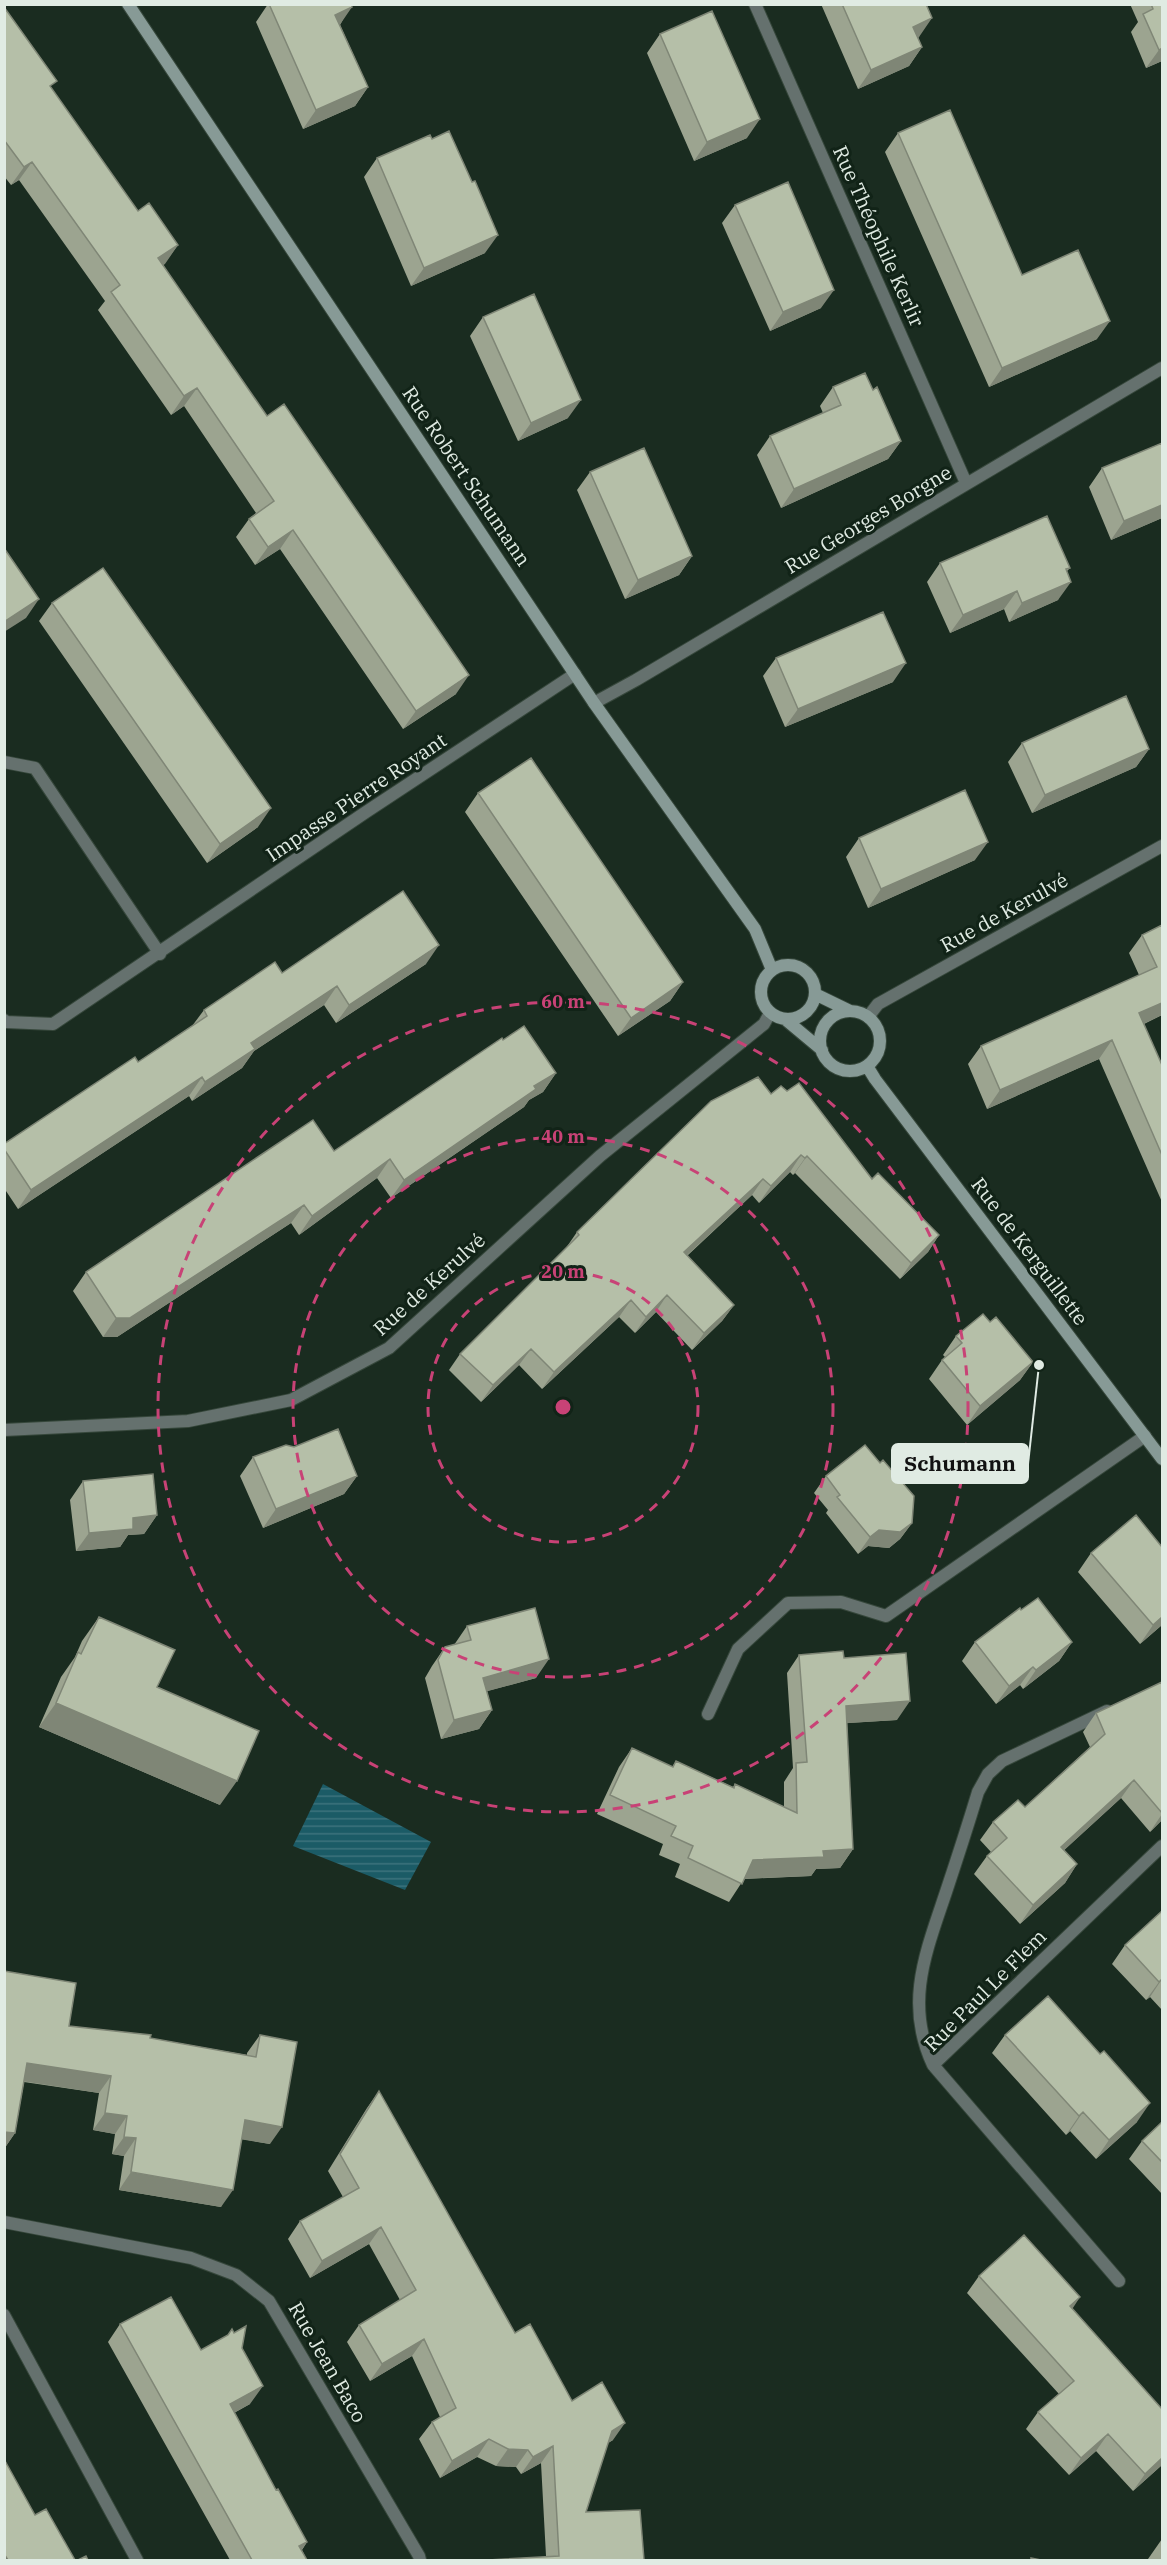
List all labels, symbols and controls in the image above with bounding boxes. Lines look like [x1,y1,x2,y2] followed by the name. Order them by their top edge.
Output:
[827,141,931,331] street label: Rue Théophile Kerlir
[397,381,537,571] street label: Rue Robert Schumann
[780,458,956,580] street label: Rue Georges Borgne
[260,726,452,868] street label: Impasse Pierre Royant
[935,866,1073,958] street label: Rue de Kerulvé
[541,990,585,1013] text: 60 m
[541,1125,585,1148] text: 40 m
[965,1171,1095,1331] street label: Rue de Kerguillette
[367,1227,491,1341] street label: Rue de Kerulvé
[541,1260,585,1283] text: 20 m
[553,1397,573,1417] centre of rings
[892,1444,1028,1483] callout: Schumann
[904,1449,1016,1477] text: Schumann
[918,1923,1052,2057] street label: Rue Paul Le Flem
[283,2297,373,2427] street label: Rue Jean Baco

